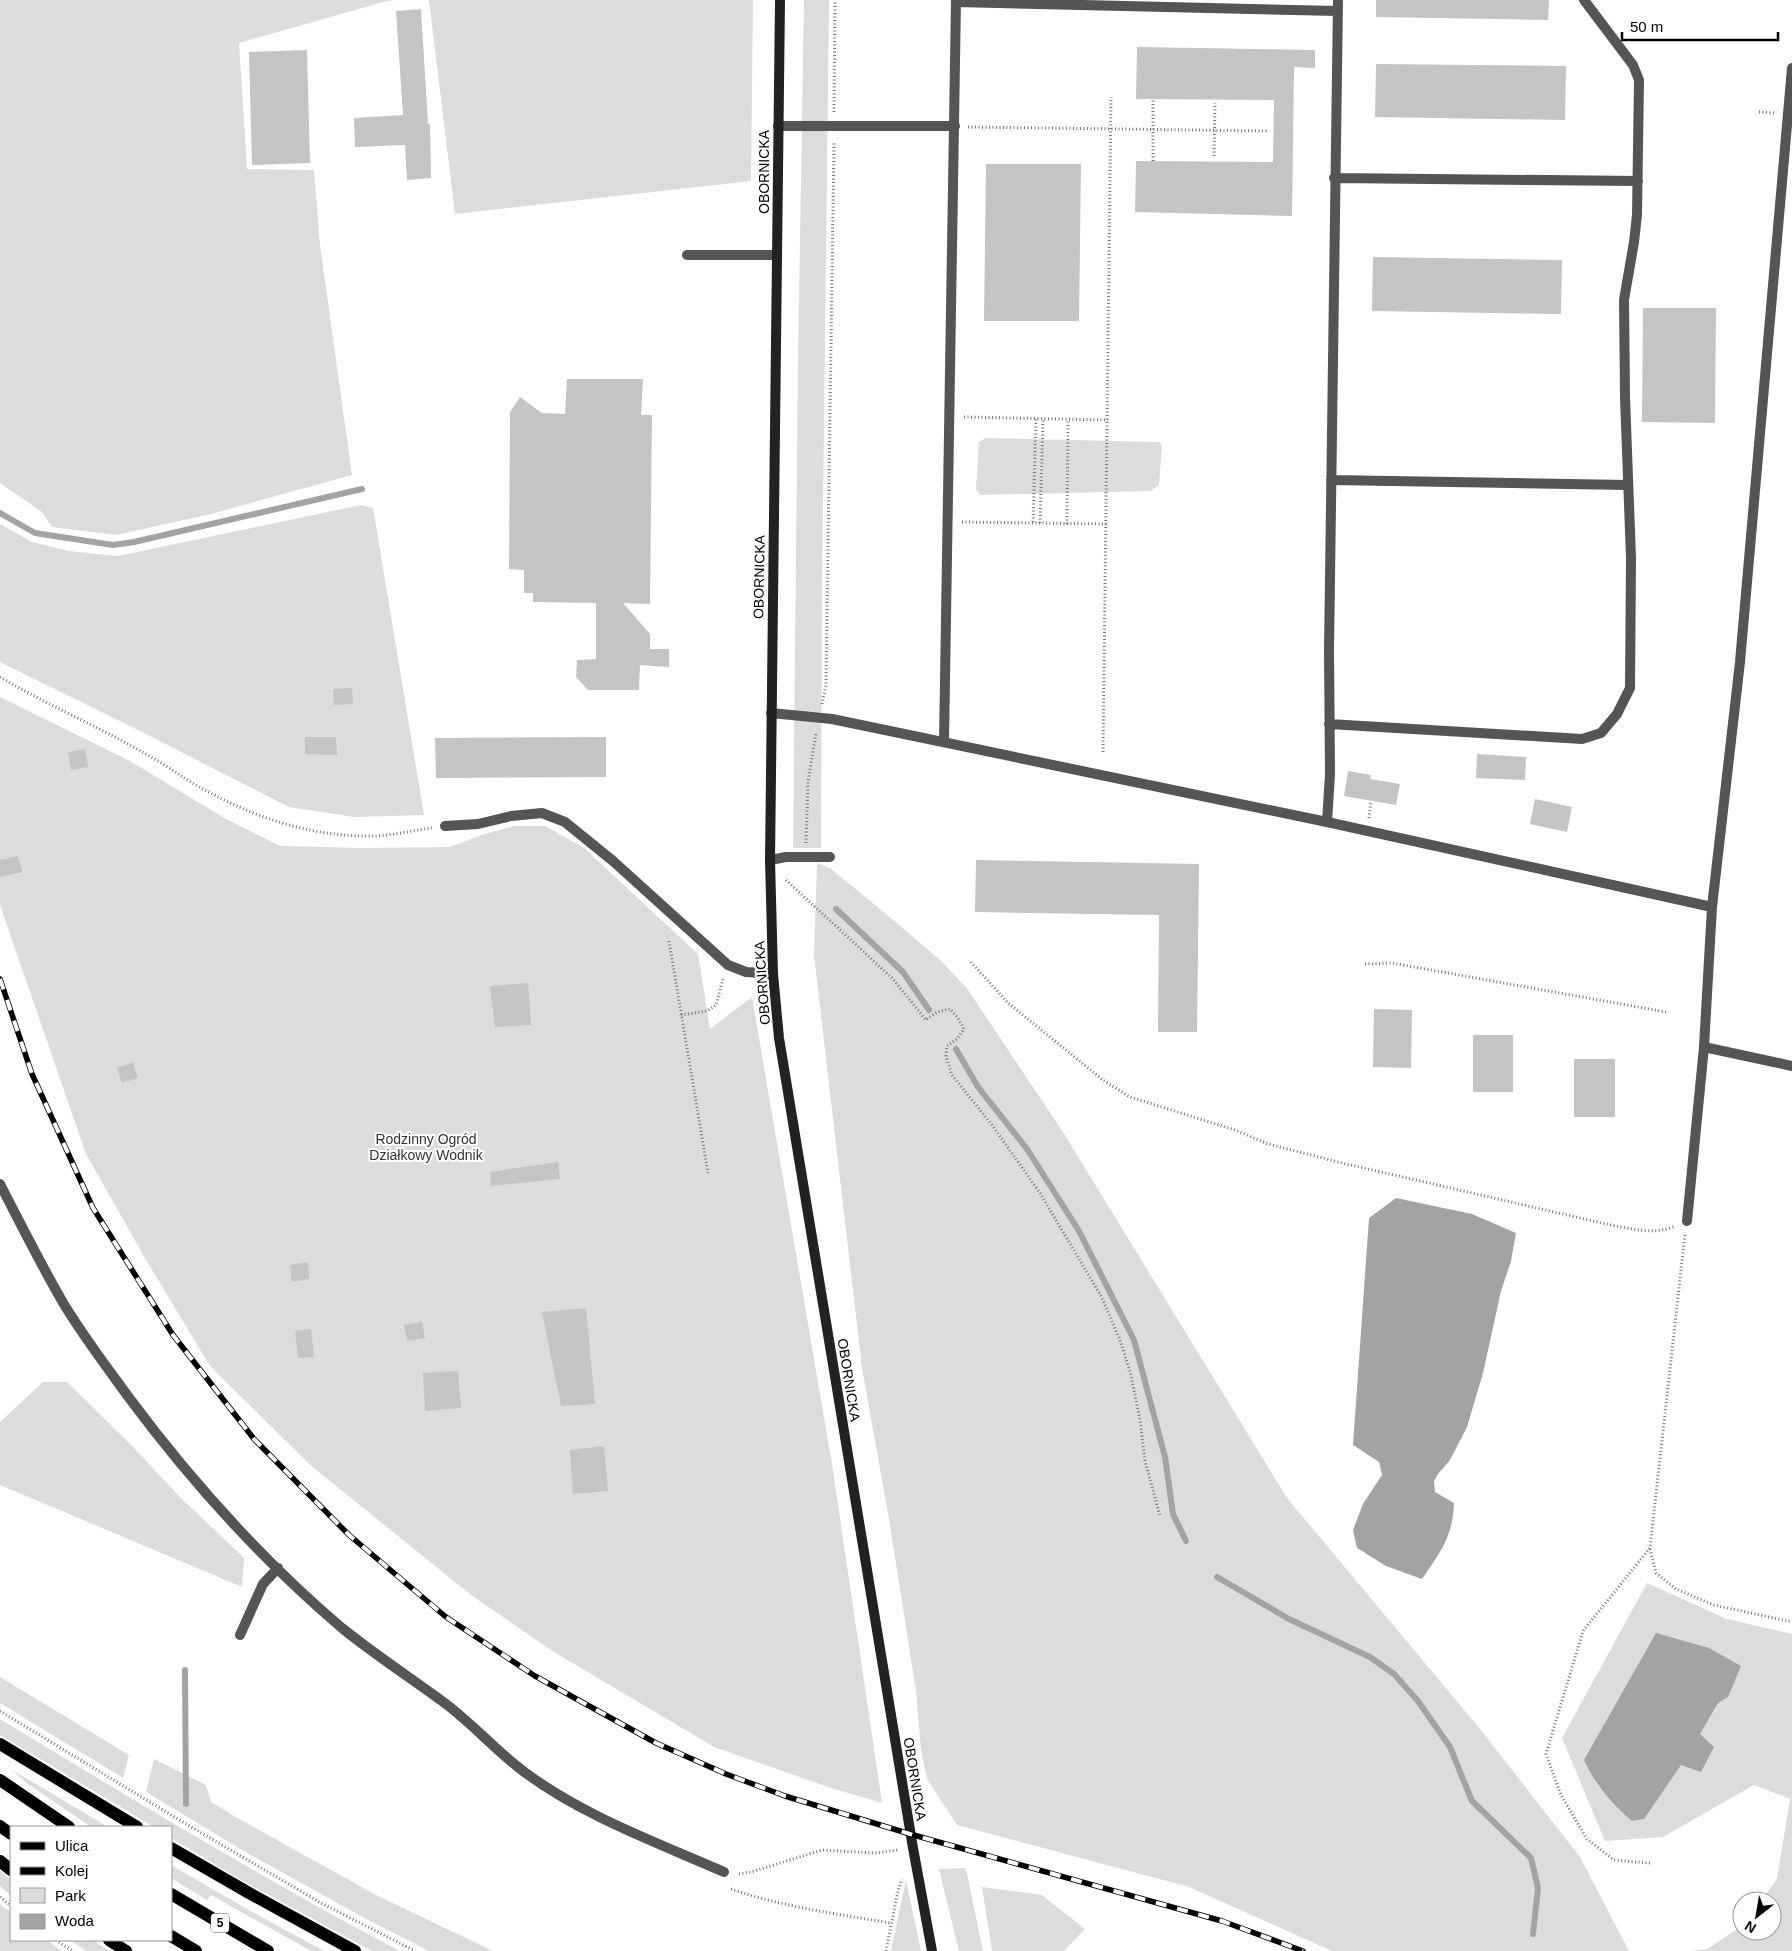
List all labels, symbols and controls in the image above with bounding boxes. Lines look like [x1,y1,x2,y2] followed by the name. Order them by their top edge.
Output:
[1622,10,1778,42] scale bar
[1630,18,1663,35] text: 50 m
[756,129,772,214] street label: OBORNICKA
[750,534,768,619] street label: OBORNICKA
[751,940,773,1025] street label: OBORNICKA
[369,1131,484,1163] park label: Rodzinny Ogród Działkowy Wodnik
[835,1337,864,1423] street label: OBORNICKA
[901,1736,930,1822] street label: OBORNICKA
[10,1826,172,1941] legend
[55,1837,89,1854] text: Ulica
[55,1862,88,1879] text: Kolej
[55,1887,86,1904] text: Park
[1732,1891,1782,1941] north arrow
[55,1912,95,1929] text: Woda
[211,1914,229,1932] road number: 5
[1742,1918,1759,1937] text: N

